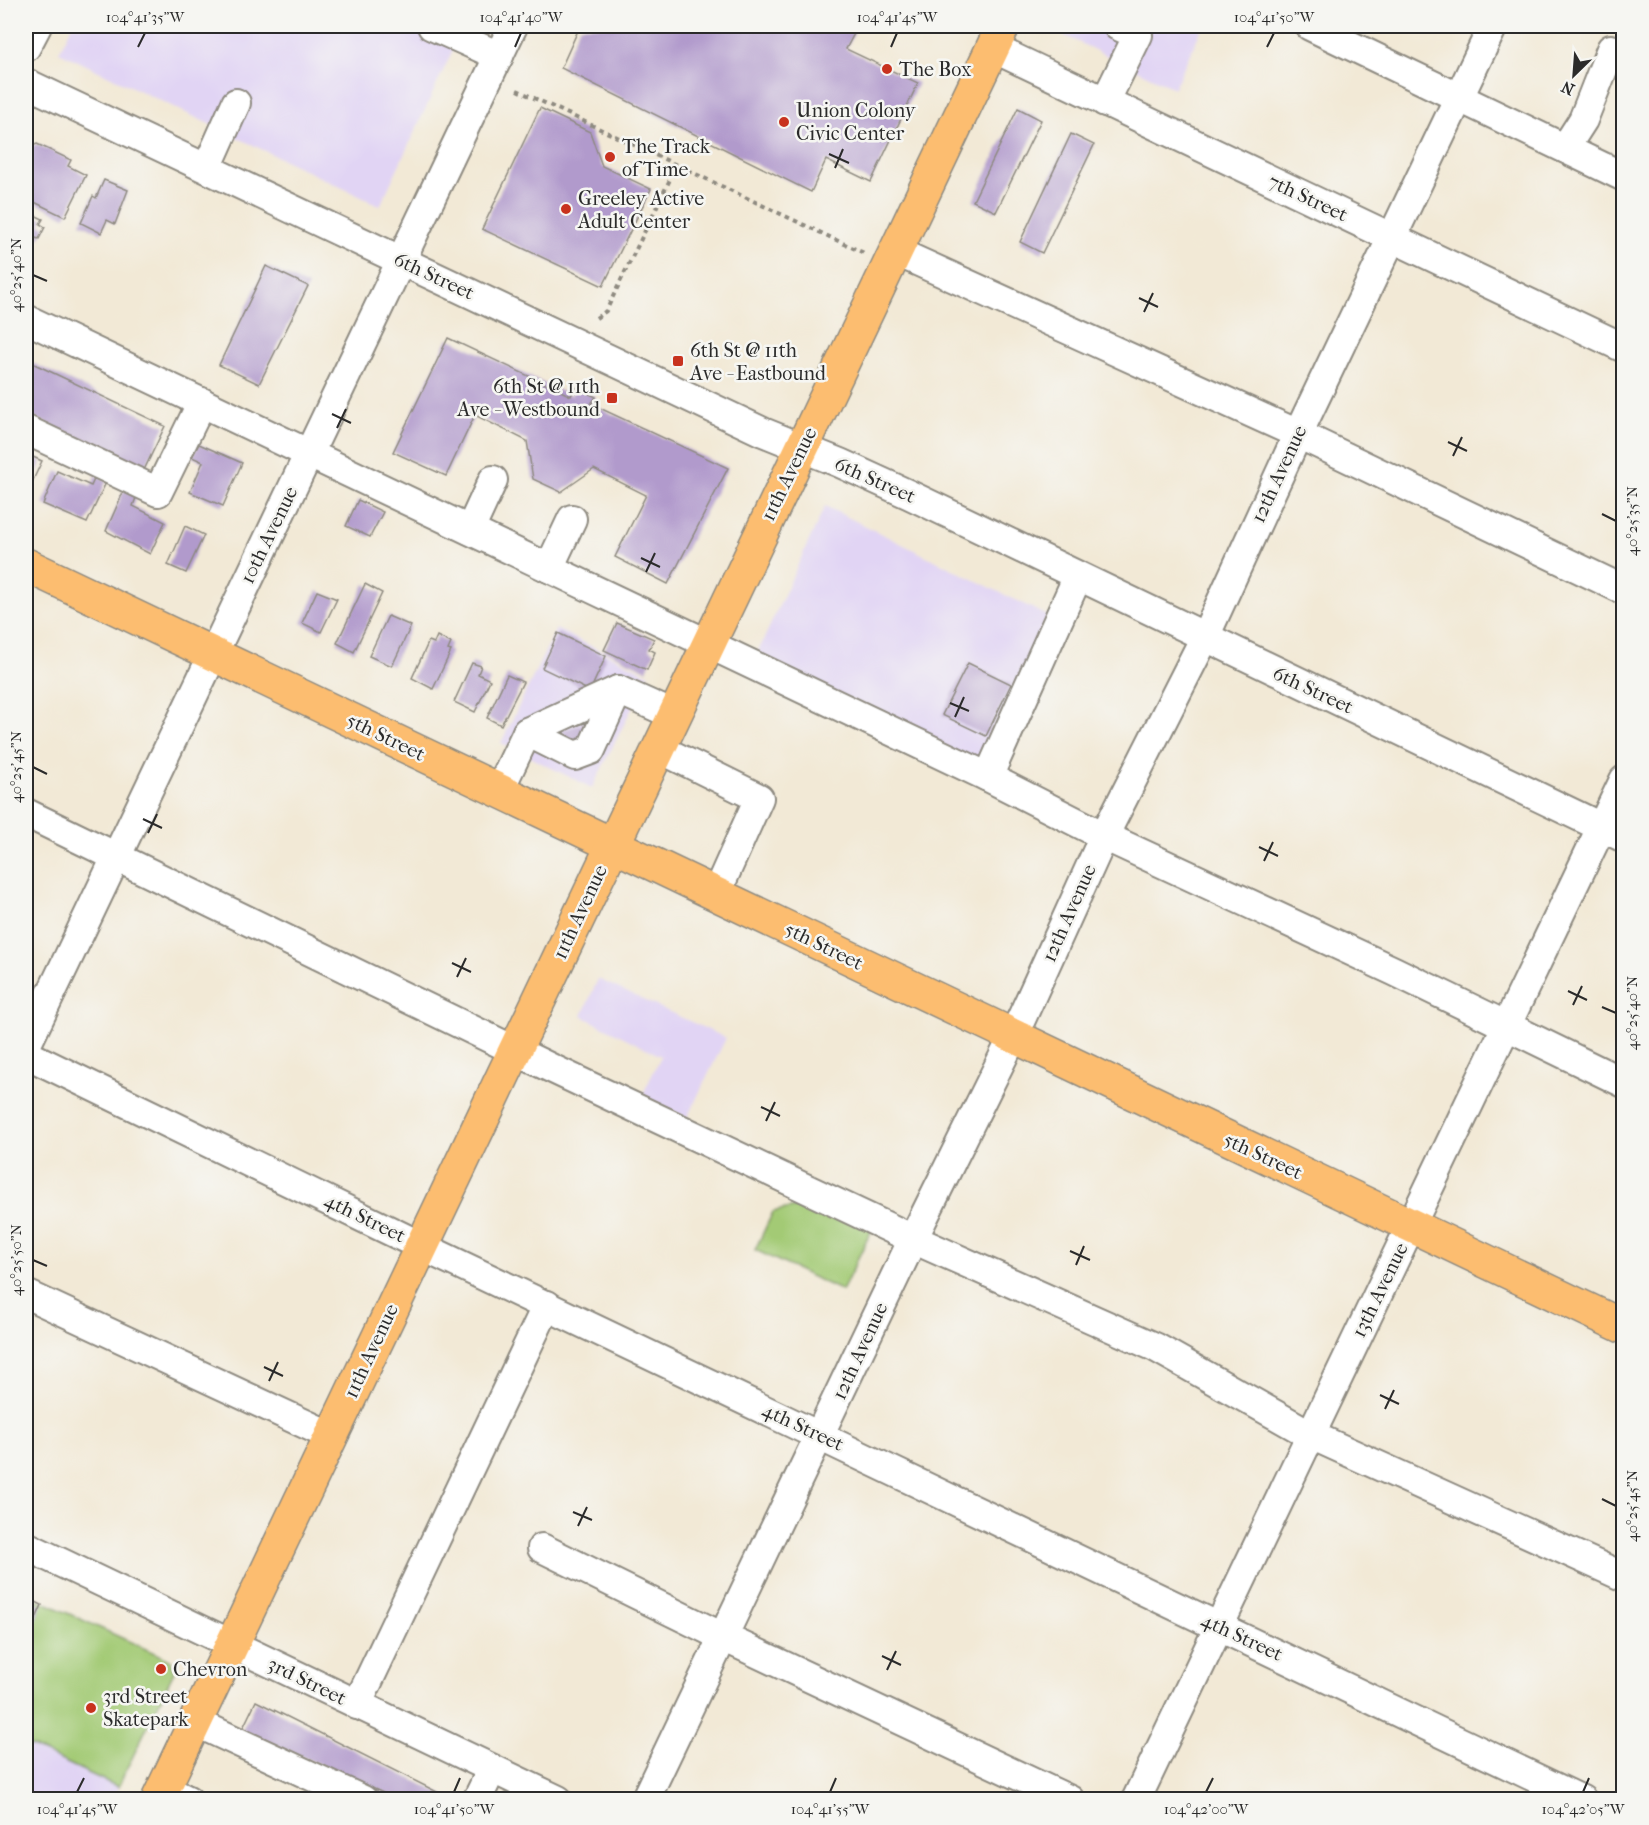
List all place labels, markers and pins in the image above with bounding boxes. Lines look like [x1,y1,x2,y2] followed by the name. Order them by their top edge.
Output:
[899,58,972,81] place label: The Box
[880,62,894,76] marker: The Box
[796,99,917,145] place label: Union Colony Civic Center
[777,115,791,129] marker: Union Colony Civic Center
[622,135,711,181] place label: The Track of Time
[603,150,617,164] marker: The Track of Time
[577,187,704,233] place label: Greeley Active Adult Center
[559,202,573,216] marker: Greeley Active Adult Center
[689,339,827,385] place label: 6th St @ 11th Ave - Eastbound
[671,354,685,368] marker: 6th St @ 11th Ave - Eastbound
[456,375,601,421] place label: 6th St @ 11th Ave - Westbound
[605,391,619,405] marker: 6th St @ 11th Ave - Westbound
[173,1658,248,1681] place label: Chevron
[154,1662,168,1676] marker: Chevron
[103,1685,189,1731] place label: 3rd Street Skatepark
[84,1701,98,1715] marker: 3rd Street Skatepark

